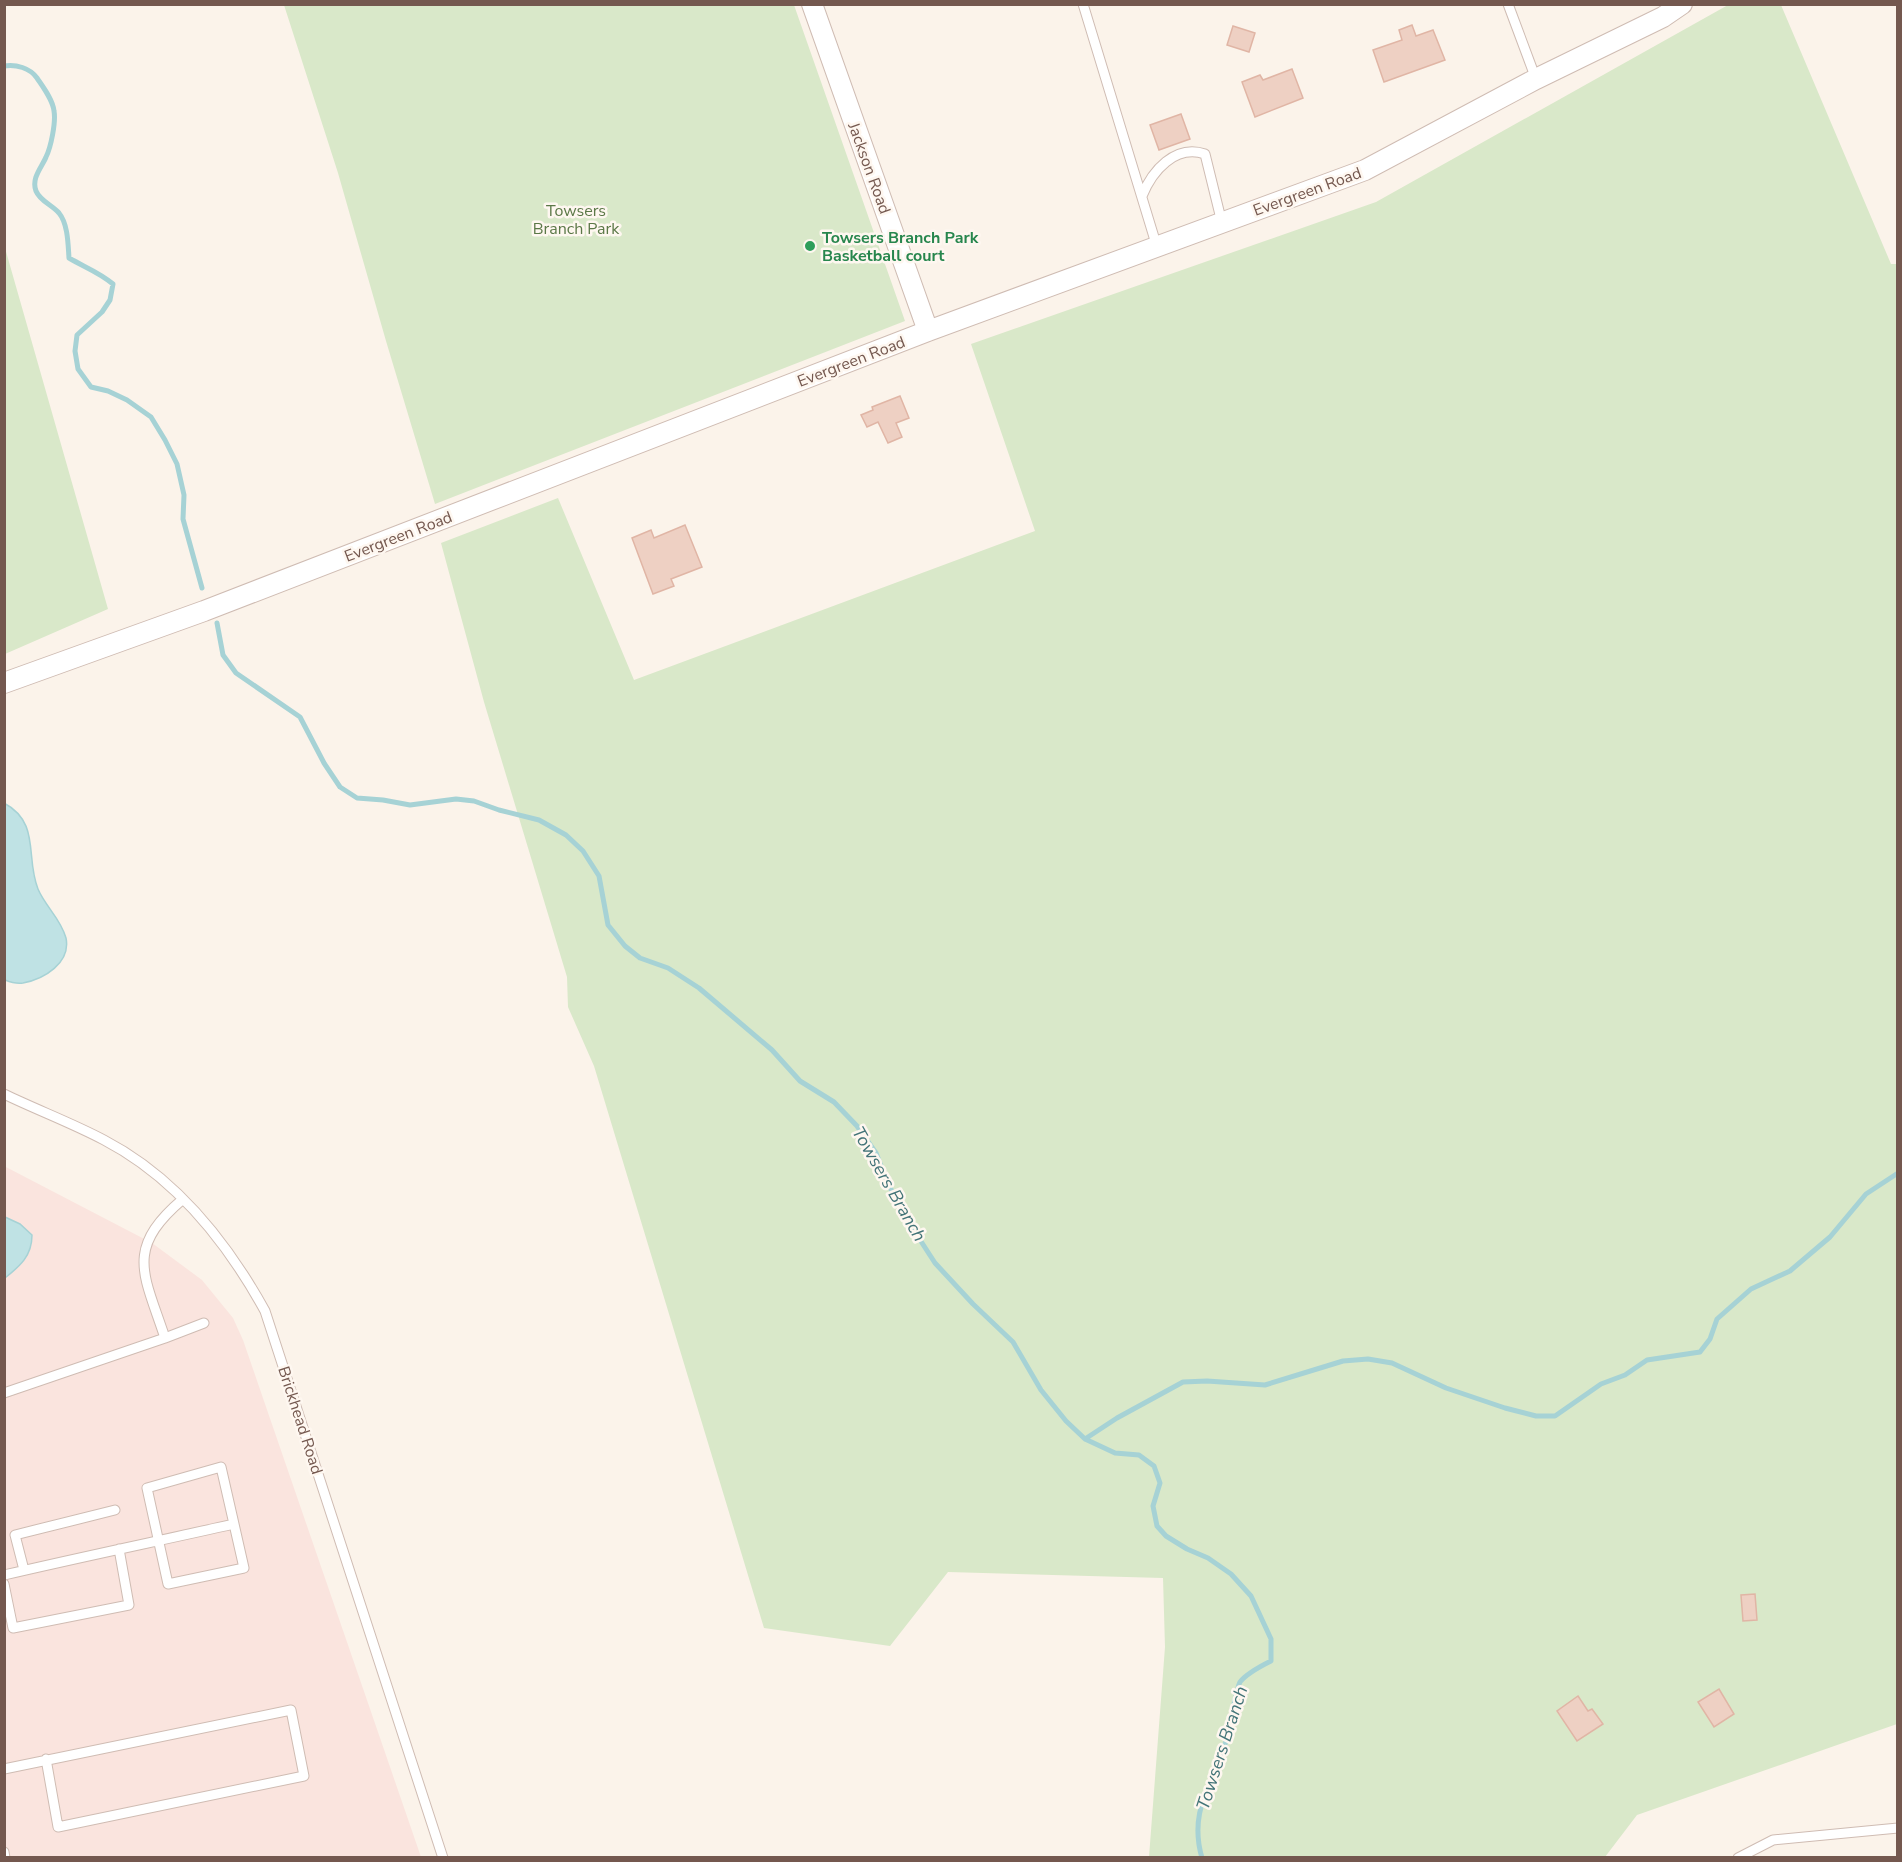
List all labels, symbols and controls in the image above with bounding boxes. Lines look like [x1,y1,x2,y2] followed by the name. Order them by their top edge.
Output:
[842,119,896,217] street label: Jackson Road
[1250,162,1365,222] street label: Evergreen Road
[533,200,620,240] park label: Towsers Branch Park
[822,227,979,267] place label: Towsers Branch Park Basketball court
[803,239,817,253] marker: Towsers Branch Park Basketball court
[794,331,908,393] street label: Evergreen Road
[341,506,455,568] street label: Evergreen Road
[846,1122,932,1246] water label: Towsers Branch
[272,1363,328,1477] street label: Brickhead Road
[1191,1683,1253,1813] water label: Towsers Branch

